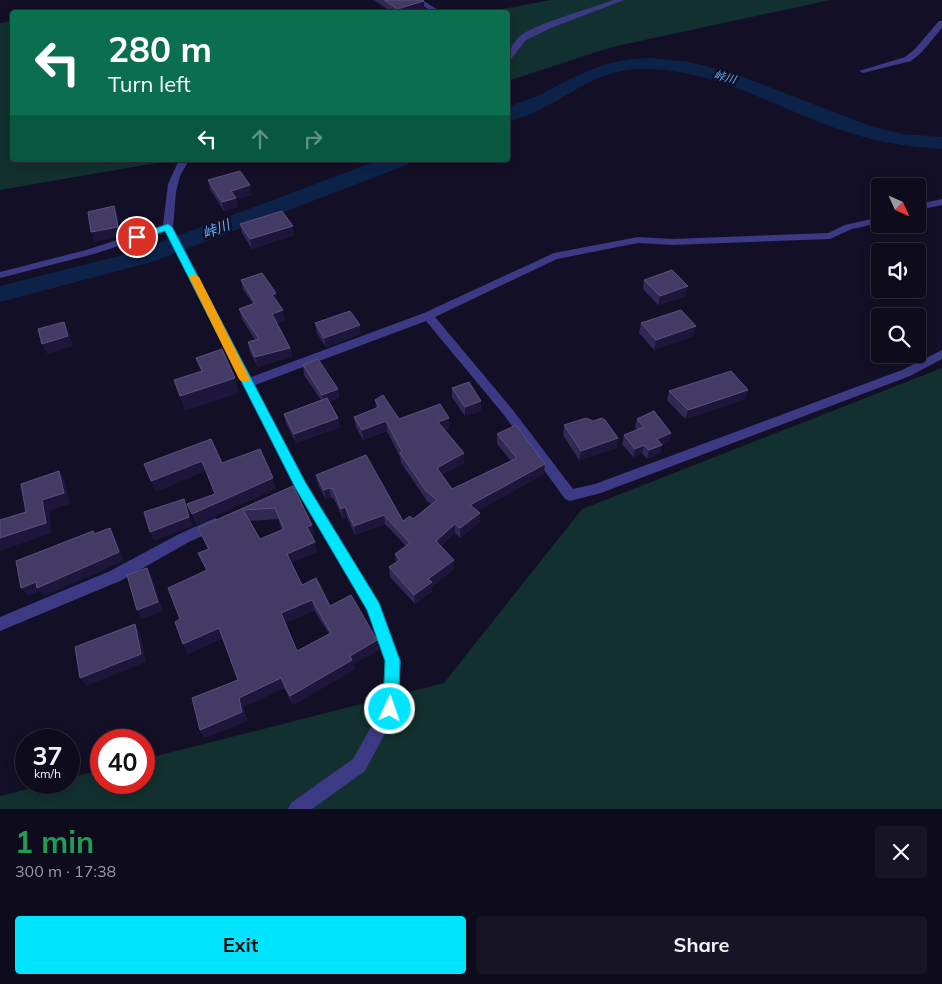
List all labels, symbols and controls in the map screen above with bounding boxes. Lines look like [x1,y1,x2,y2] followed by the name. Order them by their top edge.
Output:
[108,27,212,71] text: 280 m
[25,30,90,95] icon: left
[713,67,738,87] water label: 峠川
[108,70,191,98] text: Turn left
[193,125,221,153] icon: left
[246,125,274,153] icon: ahead
[299,125,327,153] icon: right
[871,178,926,232] north arrow
[871,178,926,363] map controls
[200,215,234,242] water label: 峠川
[116,216,158,258] pin
[123,223,151,251] icon: arrive
[871,243,926,298] button: sound
[871,308,926,363] button: search
[363,682,415,734] position arrow
[90,729,155,794] speed limit sign: 40
[32,740,63,771] text: 37
[34,766,61,781] text: km/h
[15,823,94,861] text: 1 min
[875,826,927,878] button: close
[15,861,116,881] text: 300 m · 17:38
[15,916,466,974] button: Exit
[476,916,927,974] button: Share

